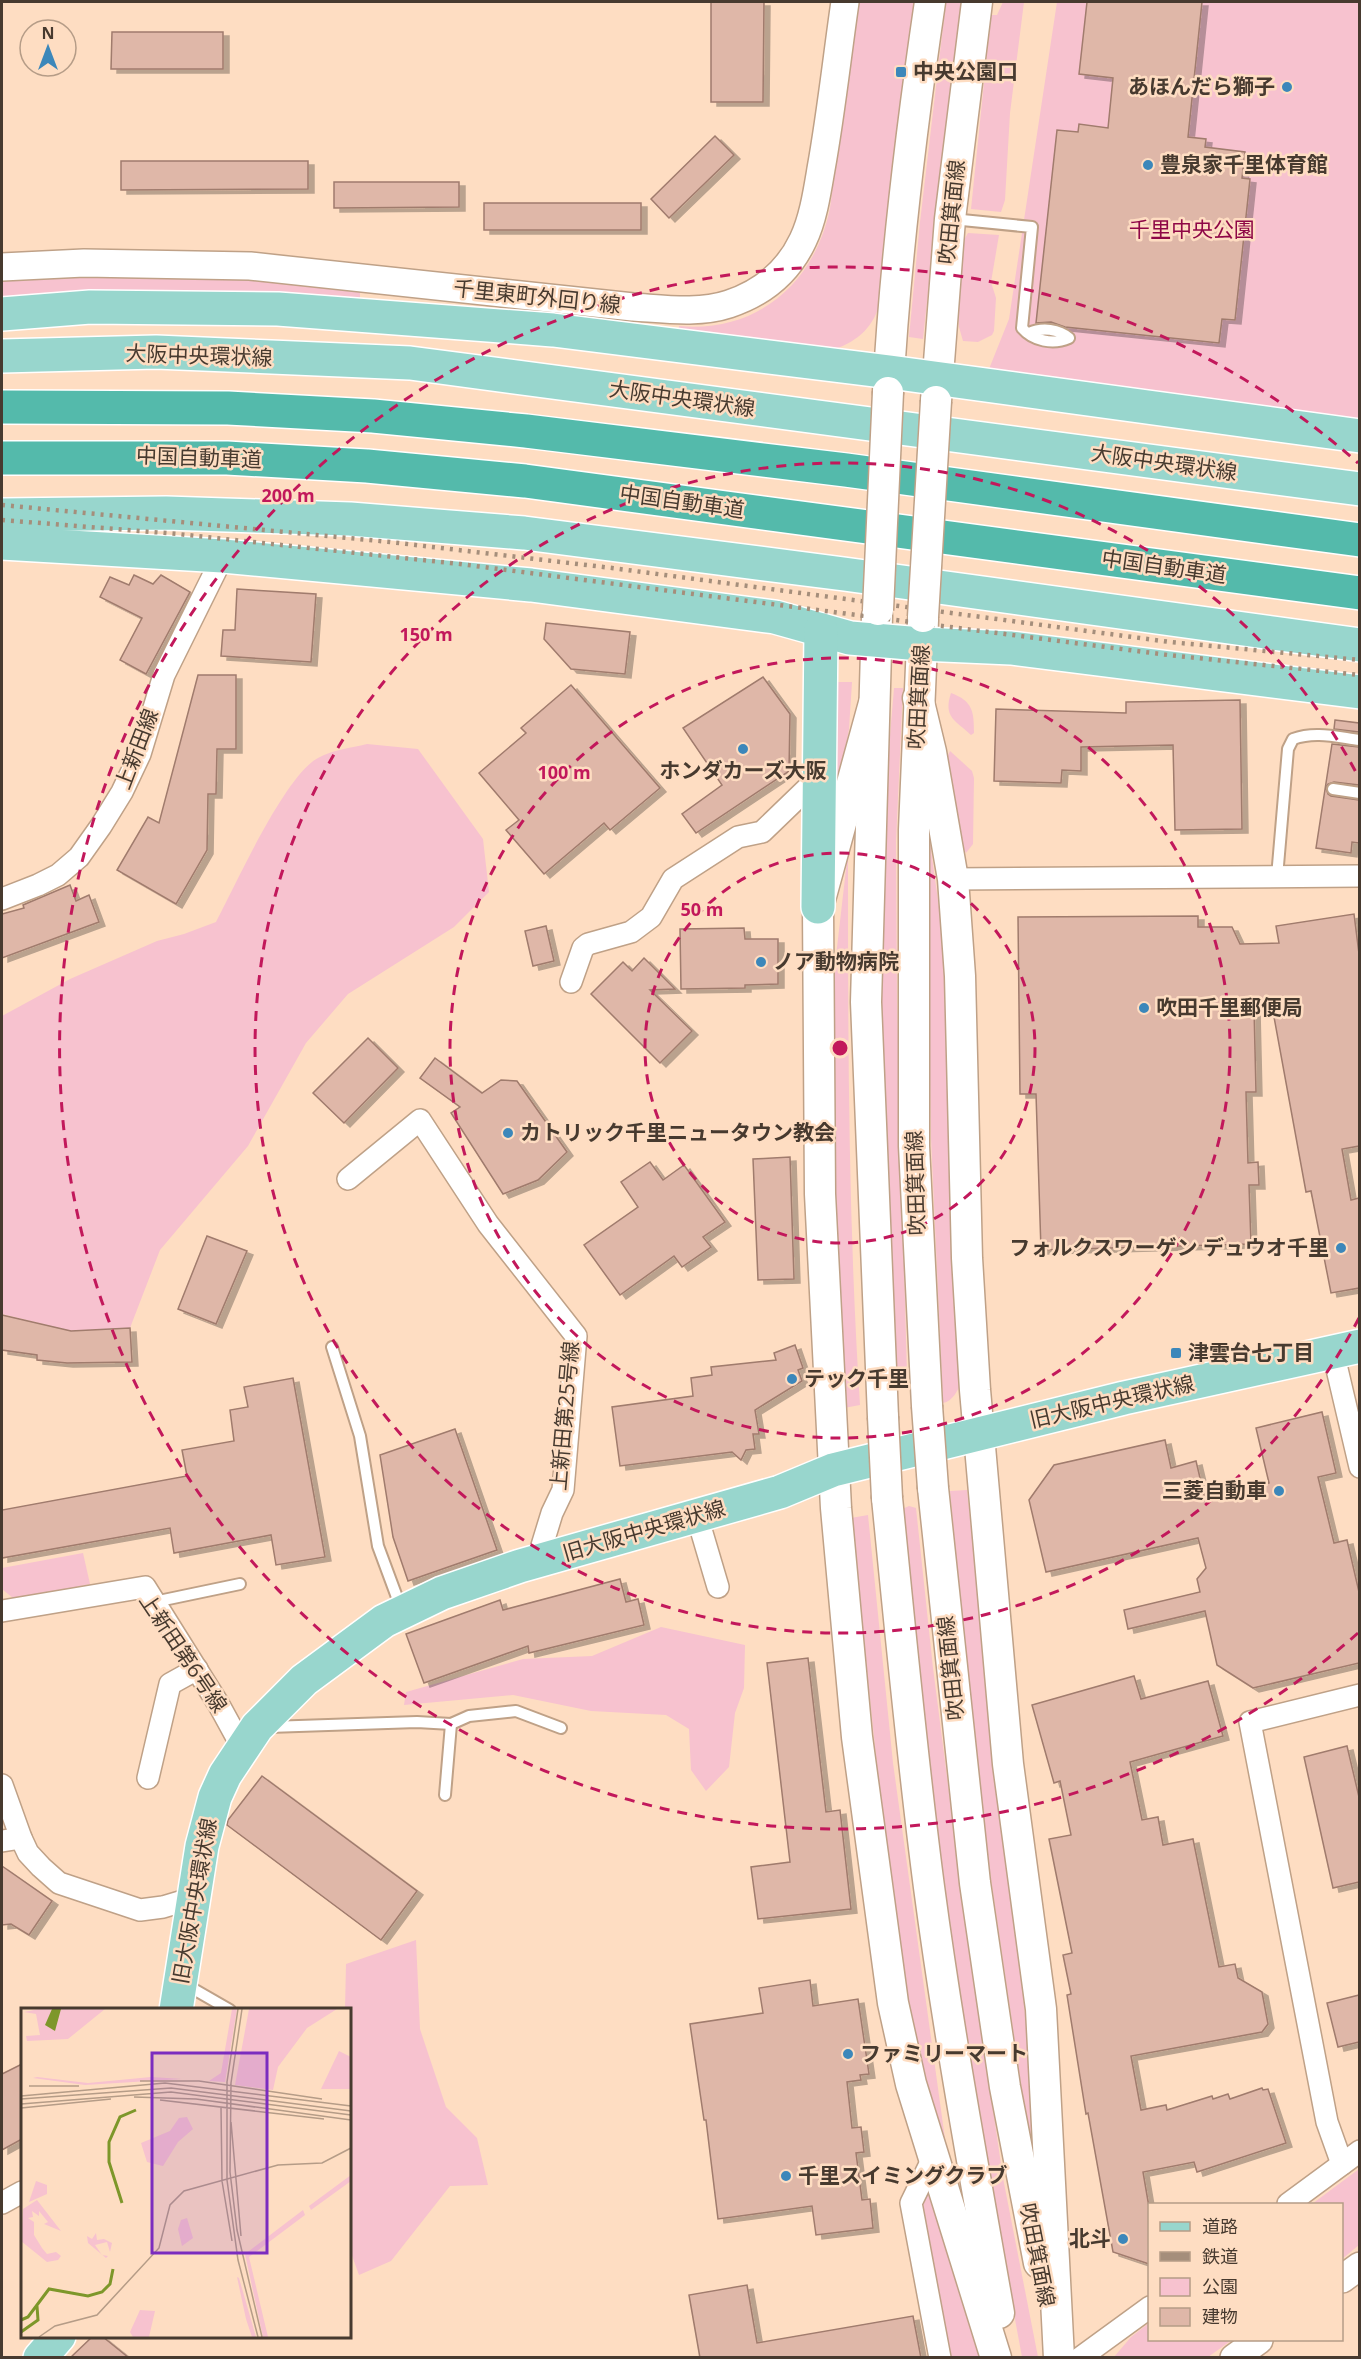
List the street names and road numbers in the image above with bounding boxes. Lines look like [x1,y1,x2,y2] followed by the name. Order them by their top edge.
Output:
[932,158,970,266] street label: 吹田箕面線
[452,273,622,319] street label: 千里東町外回り線
[125,338,273,372] street label: 大阪中央環状線
[607,374,757,422] street label: 大阪中央環状線
[1089,438,1239,486] street label: 大阪中央環状線
[136,441,262,473] street label: 中国自動車道
[618,478,746,524] street label: 中国自動車道
[1100,543,1228,589] street label: 中国自動車道
[901,644,935,750] street label: 吹田箕面線
[108,704,164,793] street label: 上新田線
[899,1130,931,1236] street label: 吹田箕面線
[544,1340,584,1492] street label: 上新田第25号線
[1027,1368,1197,1434] street label: 旧大阪中央環状線
[559,1493,728,1567] street label: 旧大阪中央環状線
[134,1587,234,1717] street label: 上新田第6号線
[931,1614,969,1722] street label: 吹田箕面線
[166,1816,222,1986] street label: 旧大阪中央環状線
[1014,2201,1062,2309] street label: 吹田箕面線

